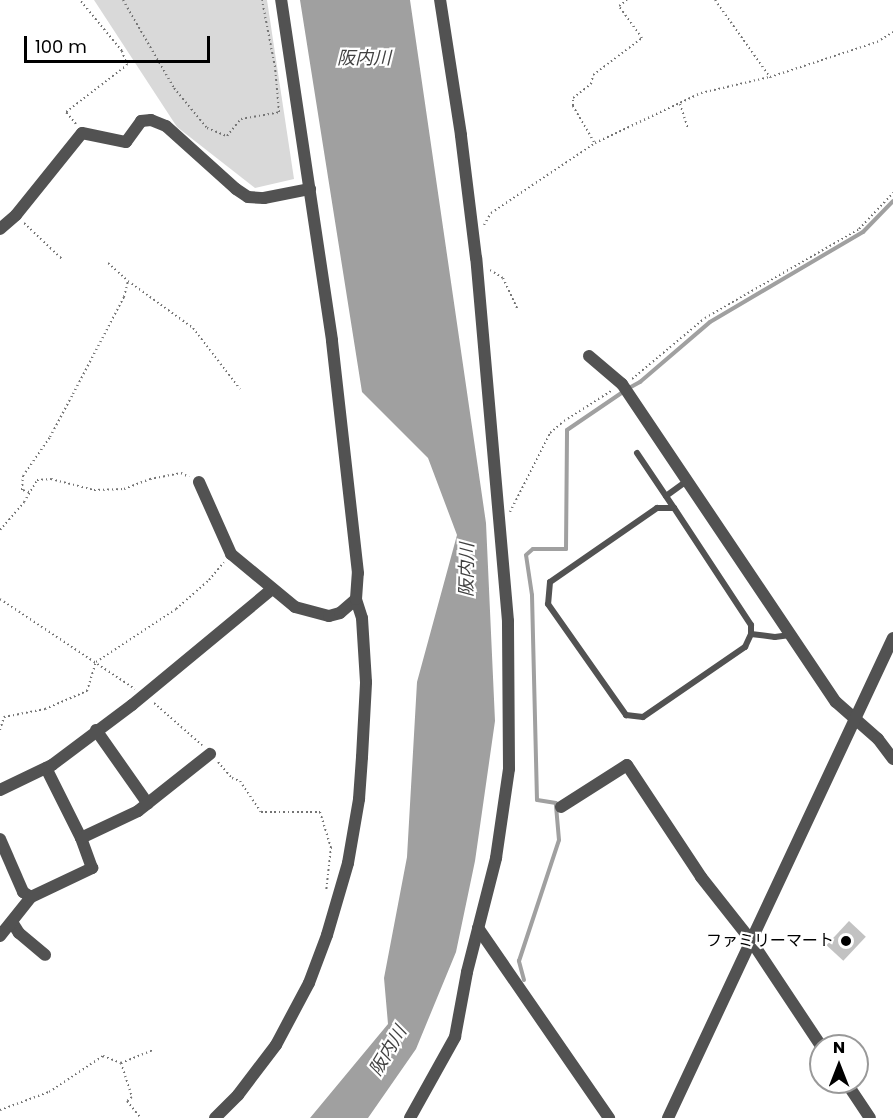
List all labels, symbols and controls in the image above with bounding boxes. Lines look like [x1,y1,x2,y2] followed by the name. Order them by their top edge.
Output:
[27,24,213,62] scale bar
[35,34,87,59] text: 100 m
[337,47,391,69] water label: 阪内川
[456,543,478,597] water label: 阪内川
[706,931,834,951] place label: ファミリーマート
[839,934,853,948] marker: ファミリーマート
[365,1022,411,1080] water label: 阪内川
[809,1034,869,1094] north arrow
[833,1036,845,1059] text: N

